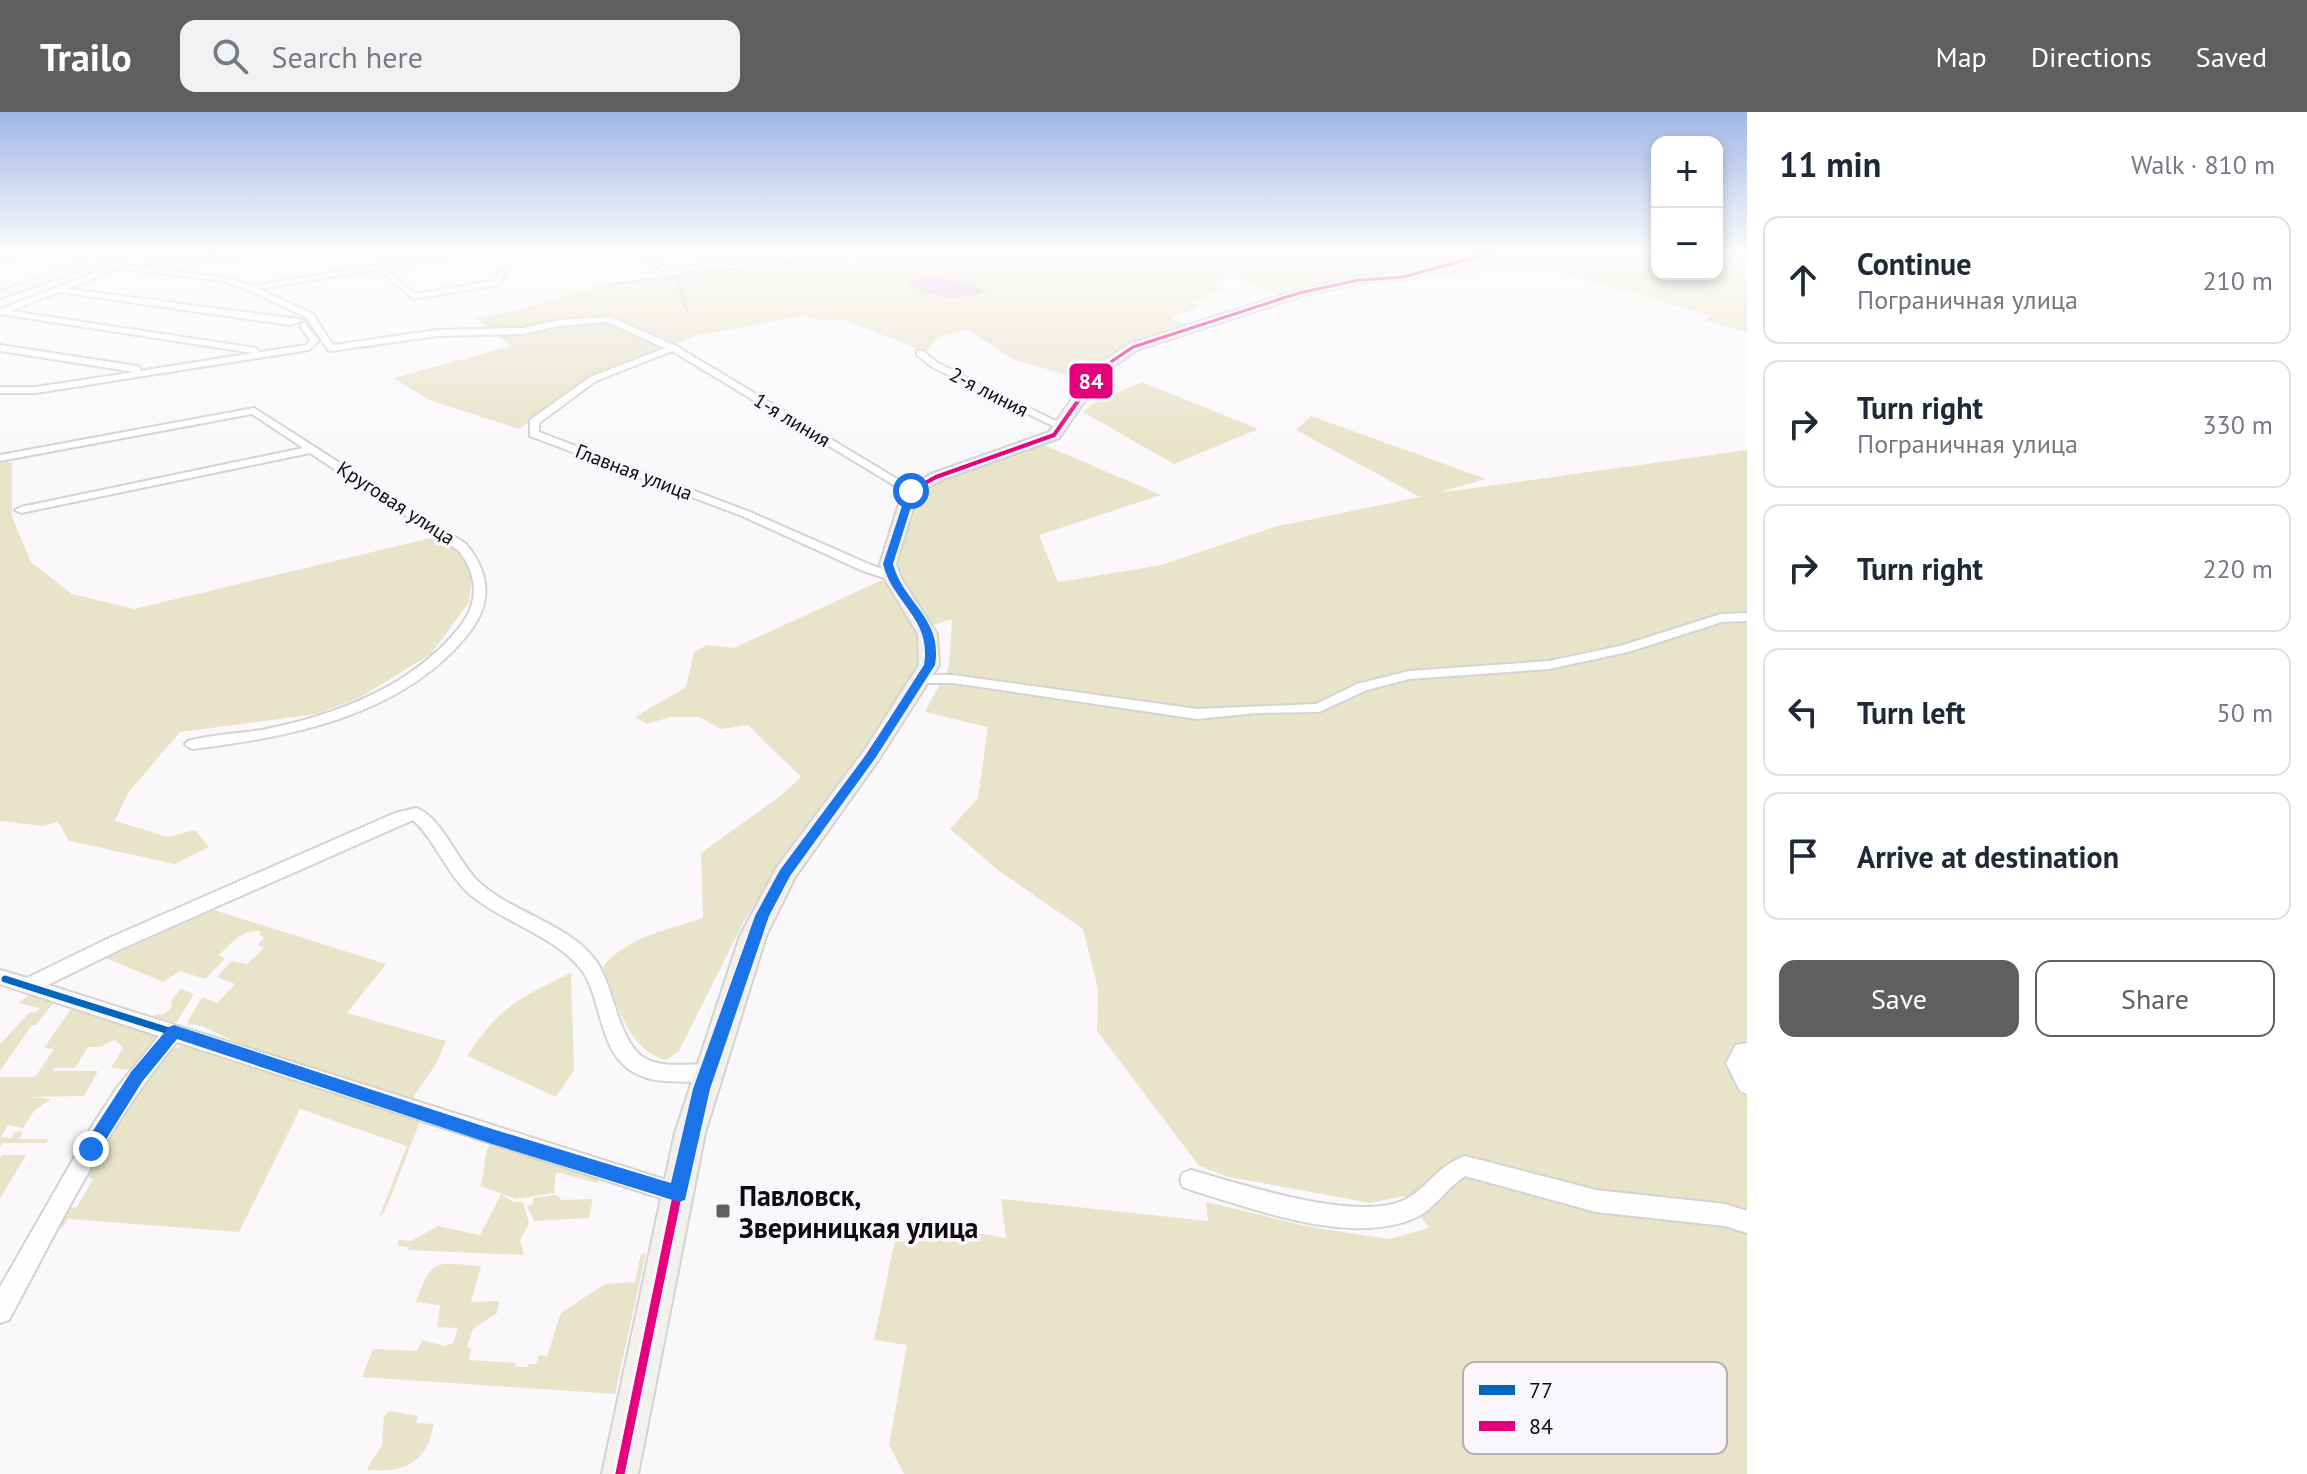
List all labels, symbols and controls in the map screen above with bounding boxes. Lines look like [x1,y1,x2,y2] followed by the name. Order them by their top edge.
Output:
[180,20,740,92] search box
[40,32,132,81] text: Trailo
[208,34,252,78] icon: search
[272,37,423,76] text: Search here
[1936,38,1987,75] text: Map
[2031,38,2152,75] text: Directions
[2196,38,2267,75] text: Saved
[1651,136,1723,280] map controls
[1651,136,1723,208] button: +
[1779,142,1881,186] text: 11 min
[2131,148,2275,181] text: Walk · 810 m
[1651,208,1723,280] button: −
[1857,244,1971,283] text: Continue
[1781,258,1825,302] icon: ahead
[2202,264,2273,297] text: 210 m
[1857,283,2078,316] text: Пограничная улица
[945,361,1033,423] street label: 2-я линия
[1068,362,1114,400] line badge: 84
[1079,367,1104,395] text: 84
[749,387,835,453] street label: 1-я линия
[1857,388,1983,427] text: Turn right
[1781,402,1825,446] icon: right
[2202,408,2273,441] text: 330 m
[1857,427,2078,460] text: Пограничная улица
[572,438,696,506] street label: Главная улица
[332,455,460,551] street label: Круговая улица
[893,473,929,509] route start
[1781,546,1825,590] icon: right
[1857,549,1983,588] text: Turn right
[2202,552,2273,585] text: 220 m
[1781,690,1825,734] icon: left
[1857,693,1965,732] text: Turn left
[2217,696,2273,729] text: 50 m
[1781,834,1825,878] icon: arrive
[1857,837,2119,876] text: Arrive at destination
[1779,960,2019,1037] button: Save
[2035,960,2275,1037] button: Share
[73,1131,109,1167] route end
[739,1177,979,1246] place label: Павловск, Звериницкая улица
[714,1202,732,1220] marker: Павловск, Звериницкая улица
[1463,1362,1727,1454] legend
[1529,1376,1553,1404] text: 77
[1529,1412,1553,1440] text: 84

